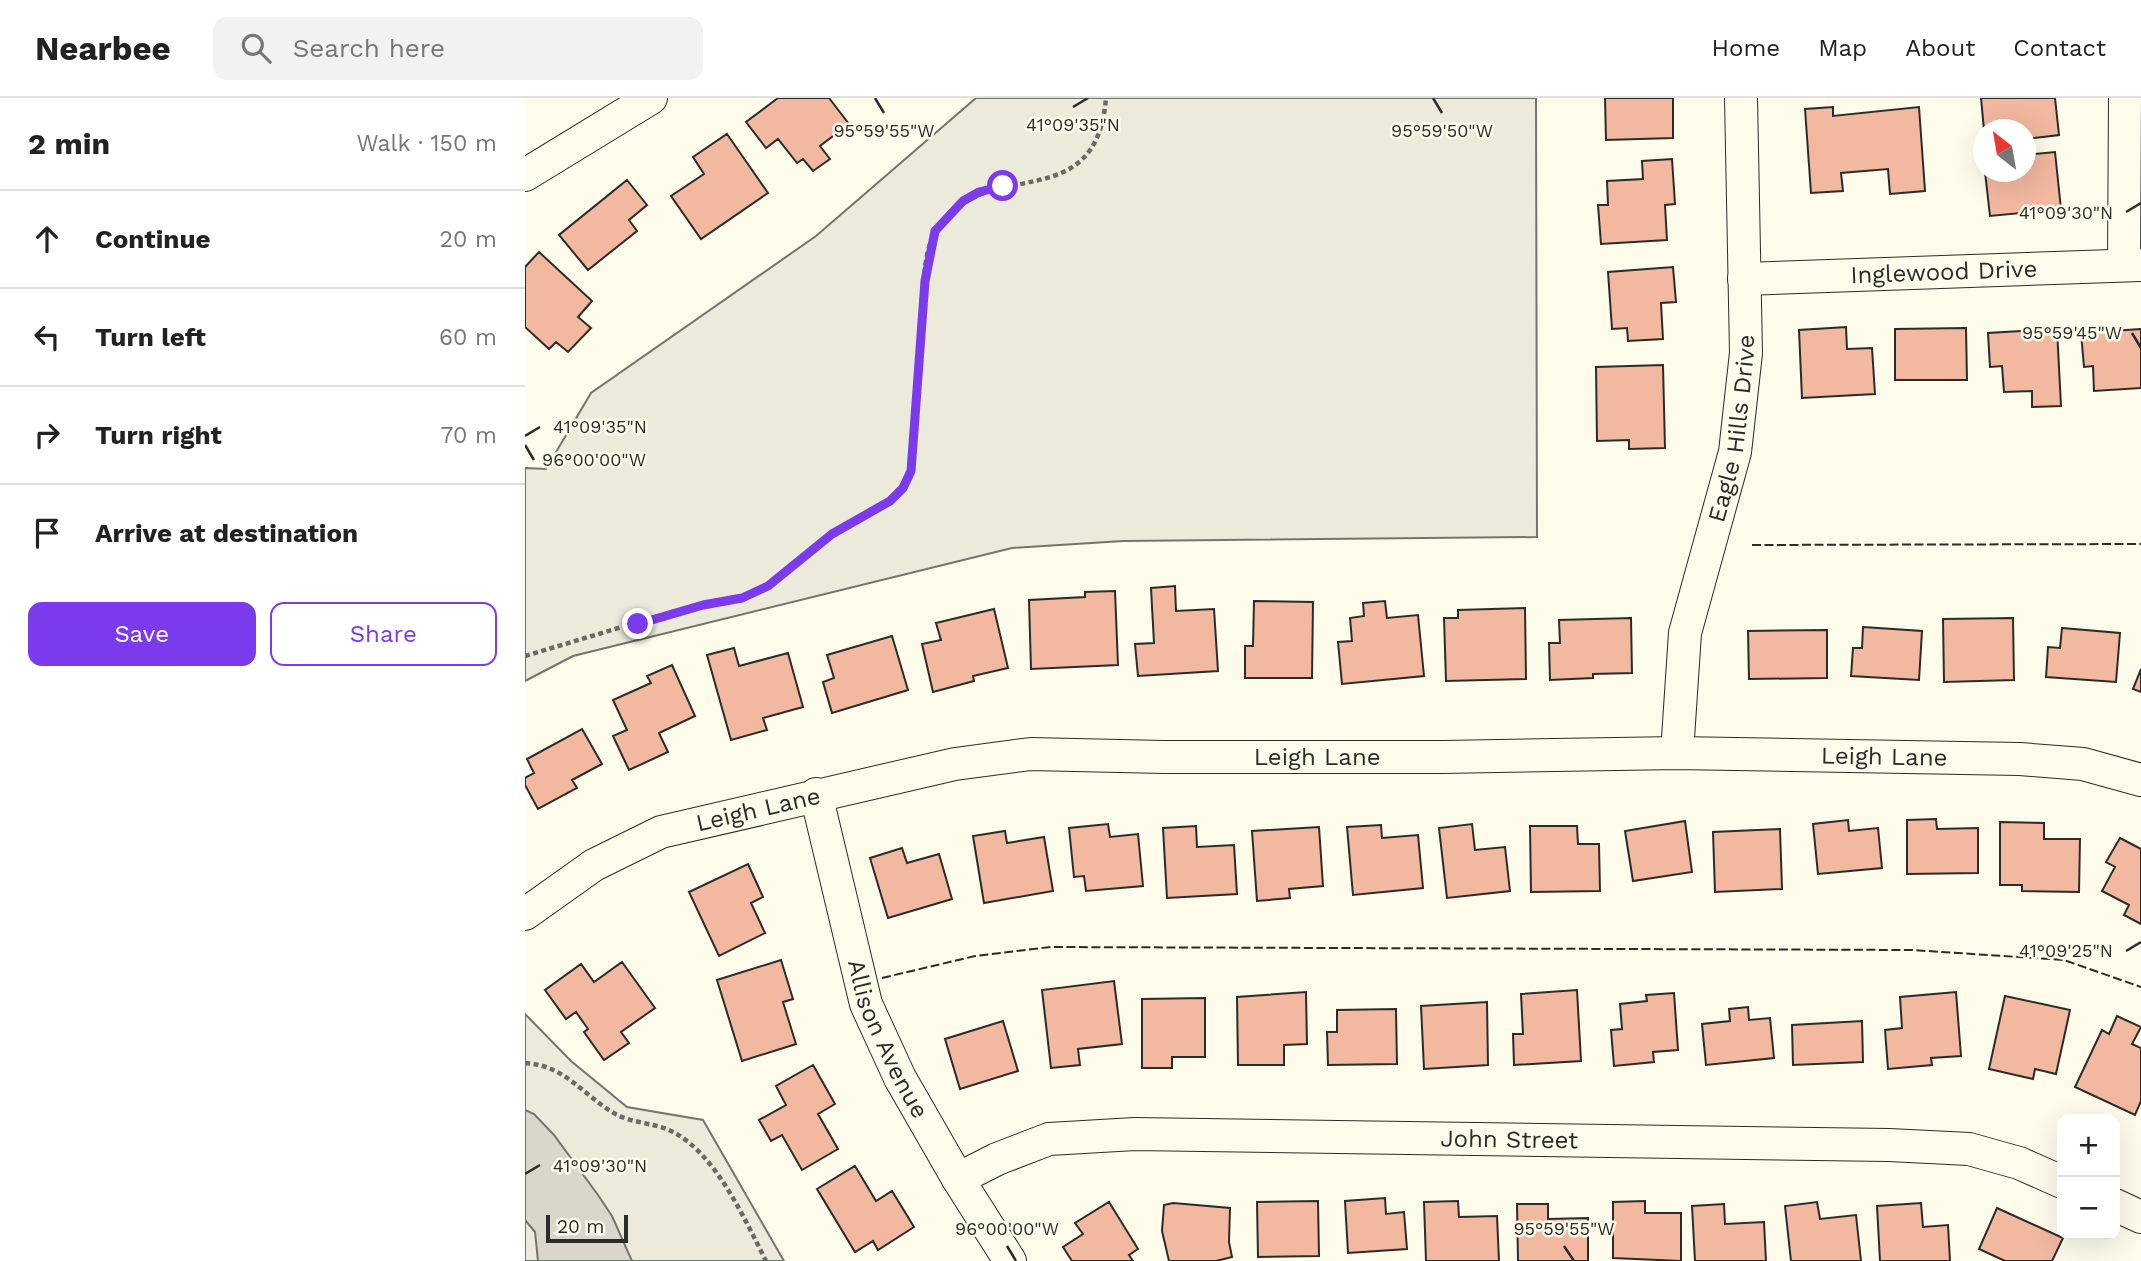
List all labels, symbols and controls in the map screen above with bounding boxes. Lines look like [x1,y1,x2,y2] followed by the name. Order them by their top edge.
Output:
[213,17,703,80] search box
[35,29,171,68] text: Nearbee
[237,29,275,67] icon: search
[293,33,445,63] text: Search here
[1712,34,1780,62] text: Home
[1818,34,1867,62] text: Map
[1905,34,1975,62] text: About
[2013,34,2106,62] text: Contact
[1026,114,1120,135] text: 41°09'35"N
[1973,119,2036,182] north arrow
[833,120,935,141] text: 95°59'55"W
[1391,120,1493,141] text: 95°59'50"W
[28,126,110,161] text: 2 min
[356,130,497,157] text: Walk · 150 m
[987,170,1018,201] route start
[2019,202,2113,223] text: 41°09'30"N
[28,220,66,258] icon: ahead
[95,224,211,254] text: Continue
[440,226,497,253] text: 20 m
[1850,255,2038,289] street label: Inglewood Drive
[28,318,66,356] icon: left
[95,322,206,352] text: Turn left
[2022,322,2122,343] text: 95°59'45"W
[439,324,497,351] text: 60 m
[1702,334,1760,525] street label: Eagle Hills Drive
[28,416,66,454] icon: right
[553,416,647,437] text: 41°09'35"N
[95,420,222,450] text: Turn right
[440,422,497,449] text: 70 m
[542,449,646,470] text: 96°00'00"W
[28,514,66,552] icon: arrive
[95,518,358,548] text: Arrive at destination
[28,602,256,666] button: Save
[270,602,497,666] button: Share
[622,608,653,639] route end
[1821,742,1948,772] street label: Leigh Lane
[1254,743,1381,771] street label: Leigh Lane
[693,782,823,837] street label: Leigh Lane
[2019,940,2113,961] text: 41°09'25"N
[842,957,934,1123] street label: Allison Avenue
[2057,1114,2120,1240] map controls
[2057,1114,2120,1177] button: +
[1440,1124,1578,1154] street label: John Street
[553,1155,647,1176] text: 41°09'30"N
[2057,1177,2120,1240] button: −
[546,1212,628,1244] scale bar
[557,1215,604,1238] text: 20 m
[955,1218,1059,1239] text: 96°00'00"W
[1513,1218,1615,1239] text: 95°59'55"W

